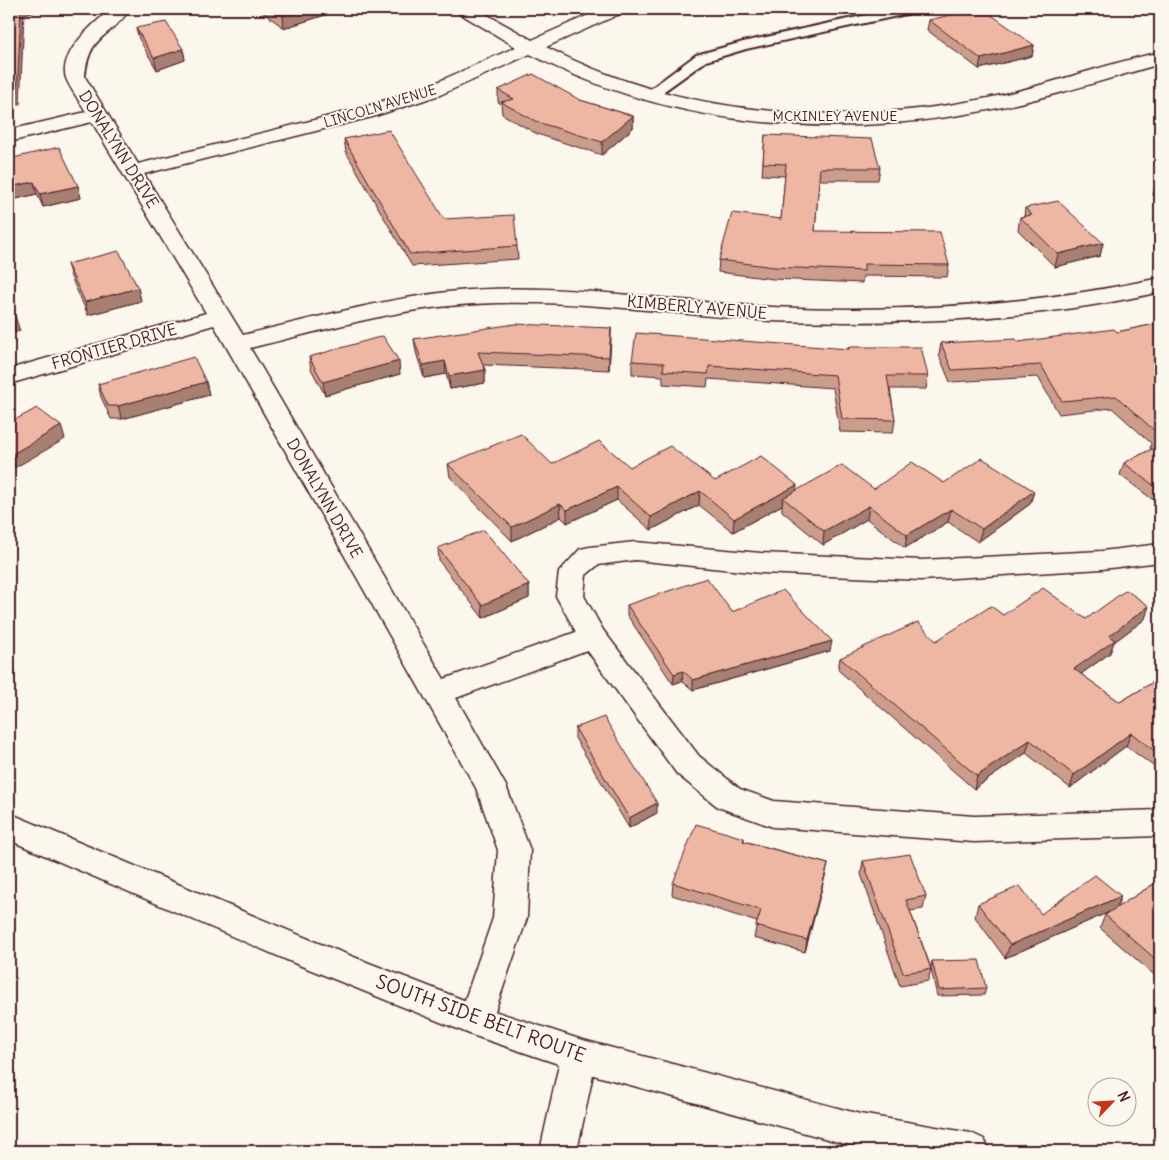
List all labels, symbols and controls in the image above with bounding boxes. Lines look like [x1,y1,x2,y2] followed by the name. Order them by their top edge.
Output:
[322,80,438,132] street label: LINCOLN AVENUE
[75,86,163,212] street label: DONALYNN DRIVE
[773,107,897,125] street label: MCKINLEY AVENUE
[626,291,768,323] street label: KIMBERLY AVENUE
[49,319,179,373] street label: FRONTIER DRIVE
[283,435,367,561] street label: DONALYNN DRIVE
[373,969,589,1067] street label: SOUTH SIDE BELT ROUTE
[1086,1078,1136,1128] north arrow
[1114,1088,1134,1105] text: N

